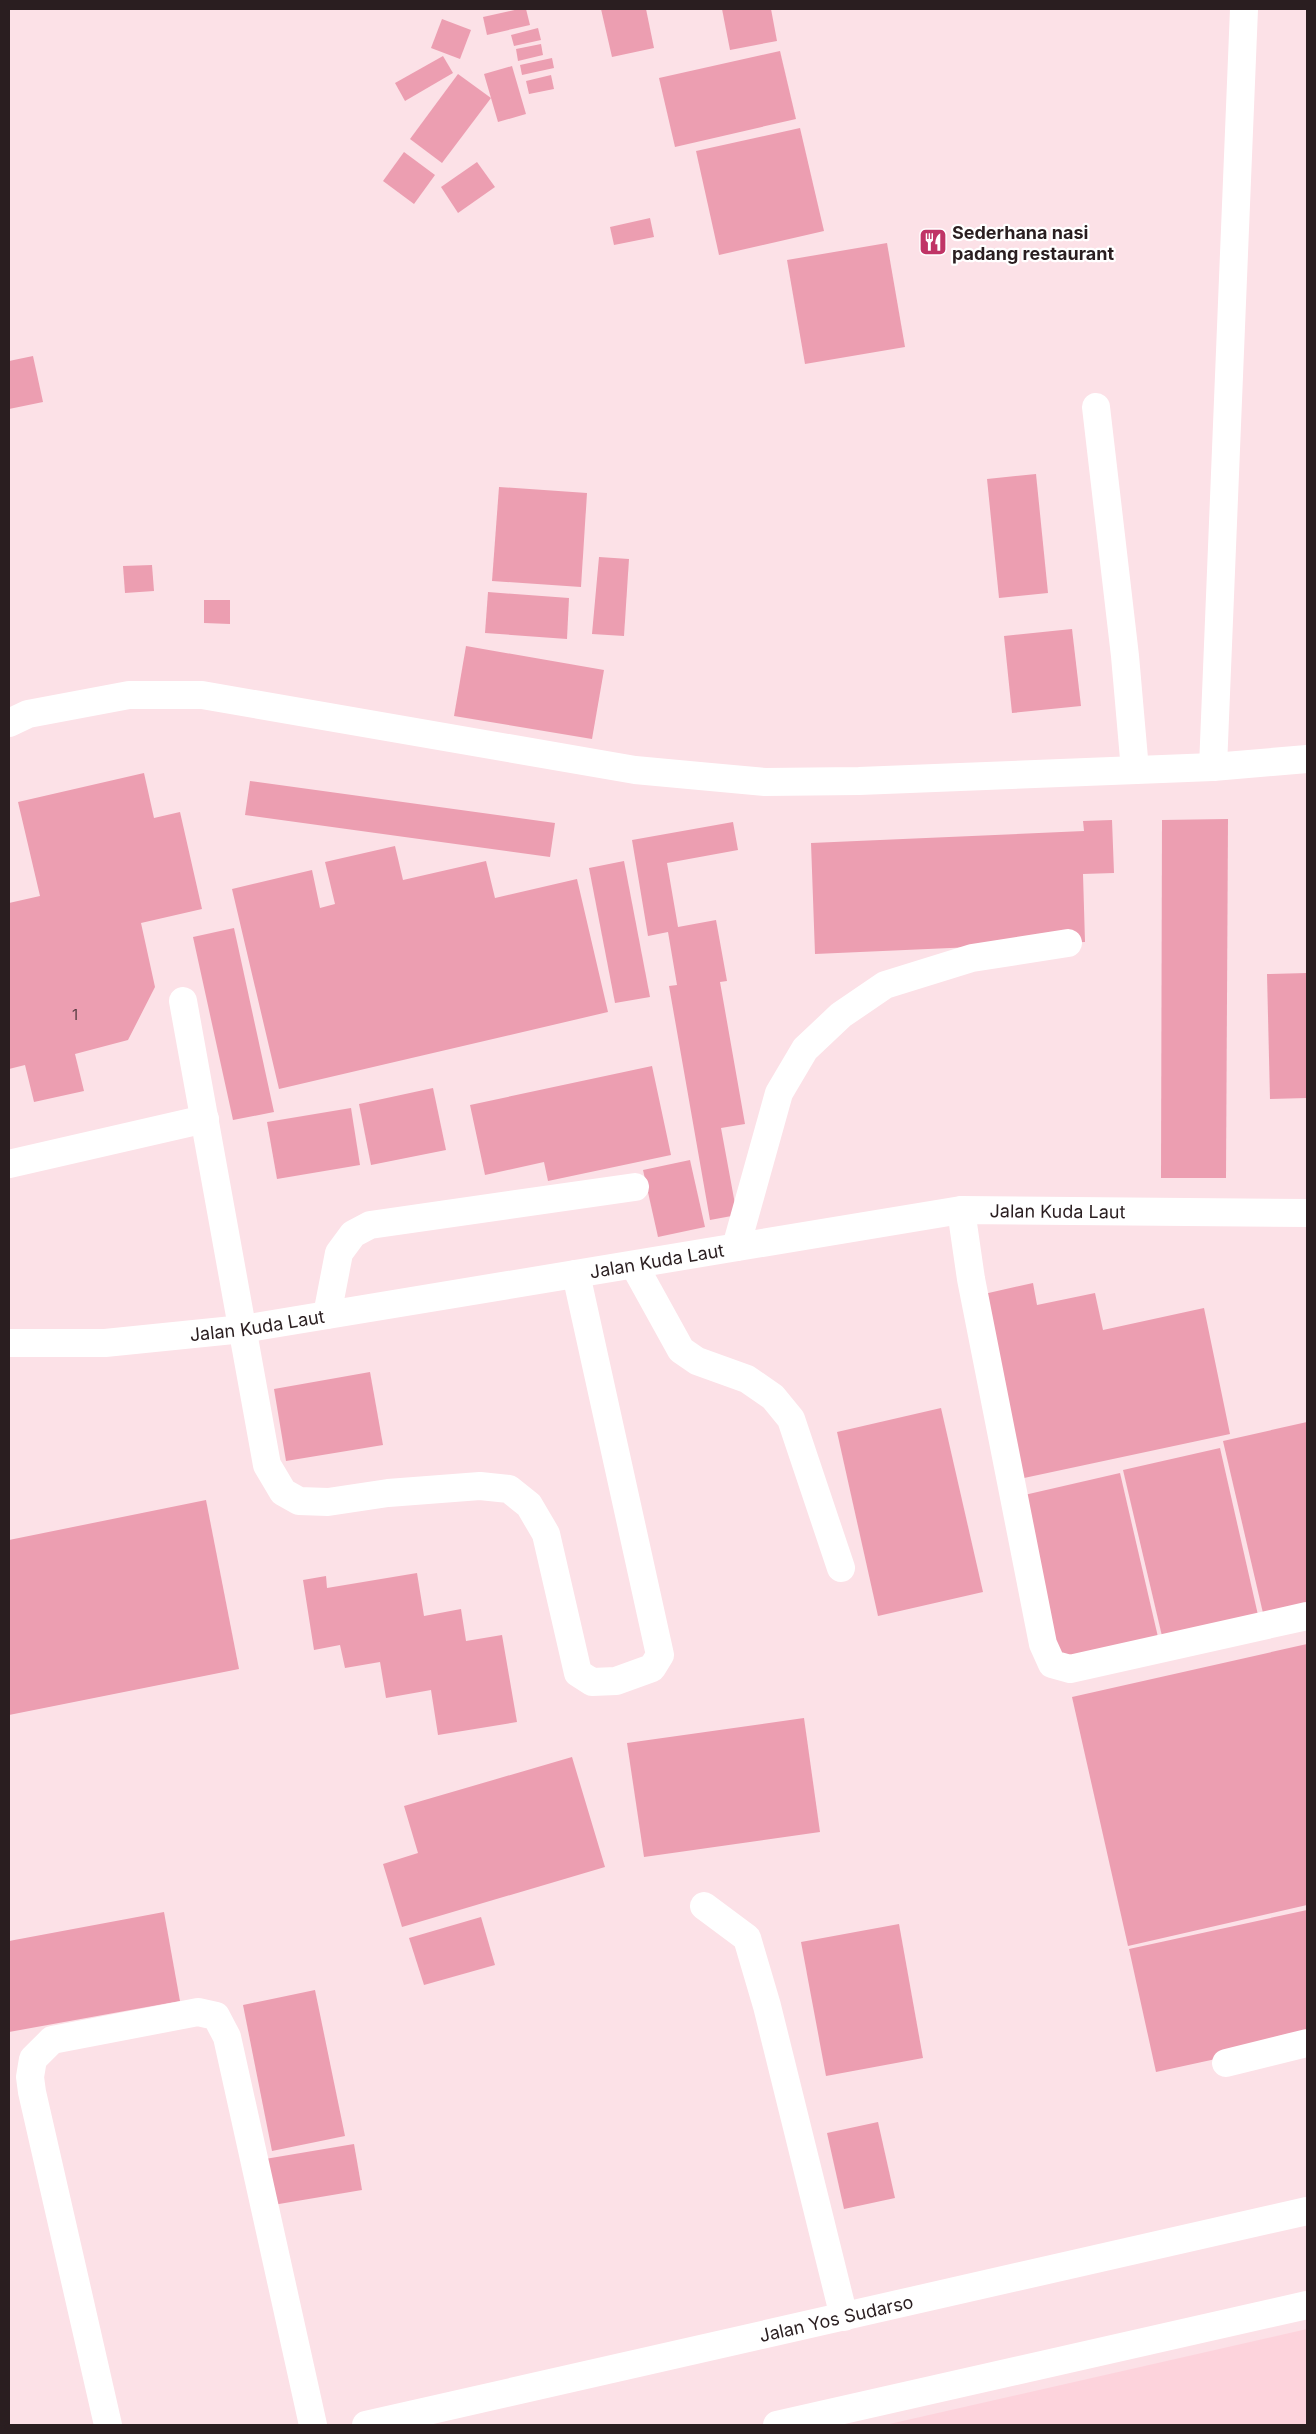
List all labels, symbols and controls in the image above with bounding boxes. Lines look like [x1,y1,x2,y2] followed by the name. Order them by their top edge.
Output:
[952,222,1114,264] place label: Sederhana nasi padang restaurant
[918,227,948,257] restaurant icon: Sederhana nasi padang restaurant
[72,1005,78,1024] house number: 1
[990,1200,1126,1222] street label: Jalan Kuda Laut
[588,1239,725,1282] street label: Jalan Kuda Laut
[189,1305,326,1345] street label: Jalan Kuda Laut
[757,2290,915,2346] street label: Jalan Yos Sudarso

